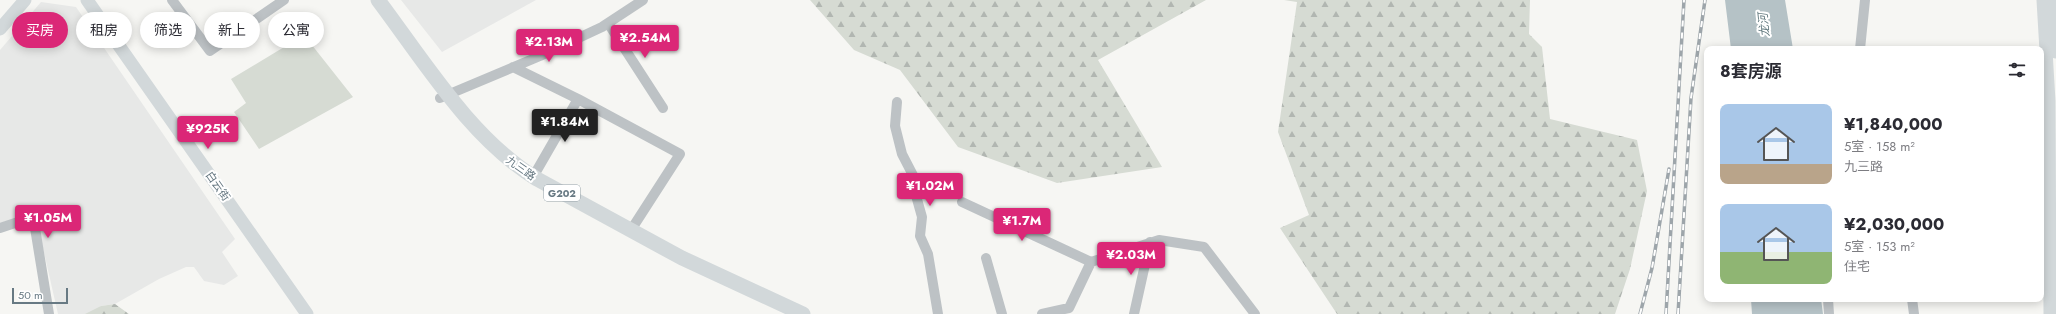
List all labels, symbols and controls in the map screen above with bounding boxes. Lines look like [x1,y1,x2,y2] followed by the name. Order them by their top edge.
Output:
[1754,10,1774,38] water label: 龙河
[12,12,68,48] chip: 买房
[76,12,132,48] chip: 租房
[140,12,196,48] chip: 筛选
[204,12,260,48] chip: 新上
[268,12,324,48] chip: 公寓
[612,25,678,59] pin: ¥2.54M
[620,28,670,47] text: ¥2.54M
[516,29,582,63] pin: ¥2.13M
[525,32,573,51] text: ¥2.13M
[1720,59,1782,83] text: 8套房源
[2006,59,2028,81] icon: filters
[532,109,598,143] pin: ¥1.84M
[541,112,589,131] text: ¥1.84M
[1844,112,1943,136] text: ¥1,840,000
[180,116,236,150] pin: ¥925K
[186,119,230,138] text: ¥925K
[1752,120,1800,168] icon: home
[1844,137,1915,156] text: 5室 · 158 m²
[503,152,539,184] street label: 九三路
[1844,157,1883,176] text: 九三路
[202,168,234,204] street label: 白云街
[897,173,963,207] pin: ¥1.02M
[906,176,954,195] text: ¥1.02M
[544,185,580,201] road number: G202
[15,205,81,239] pin: ¥1.05M
[24,208,72,227] text: ¥1.05M
[994,208,1050,242] pin: ¥1.7M
[1003,211,1041,230] text: ¥1.7M
[1844,212,1944,236] text: ¥2,030,000
[1752,220,1800,268] icon: home
[1844,237,1915,256] text: 5室 · 153 m²
[1098,242,1164,276] pin: ¥2.03M
[1106,245,1156,264] text: ¥2.03M
[1844,257,1870,276] text: 住宅
[12,286,68,305] scale bar
[18,287,43,303] text: 50 m

